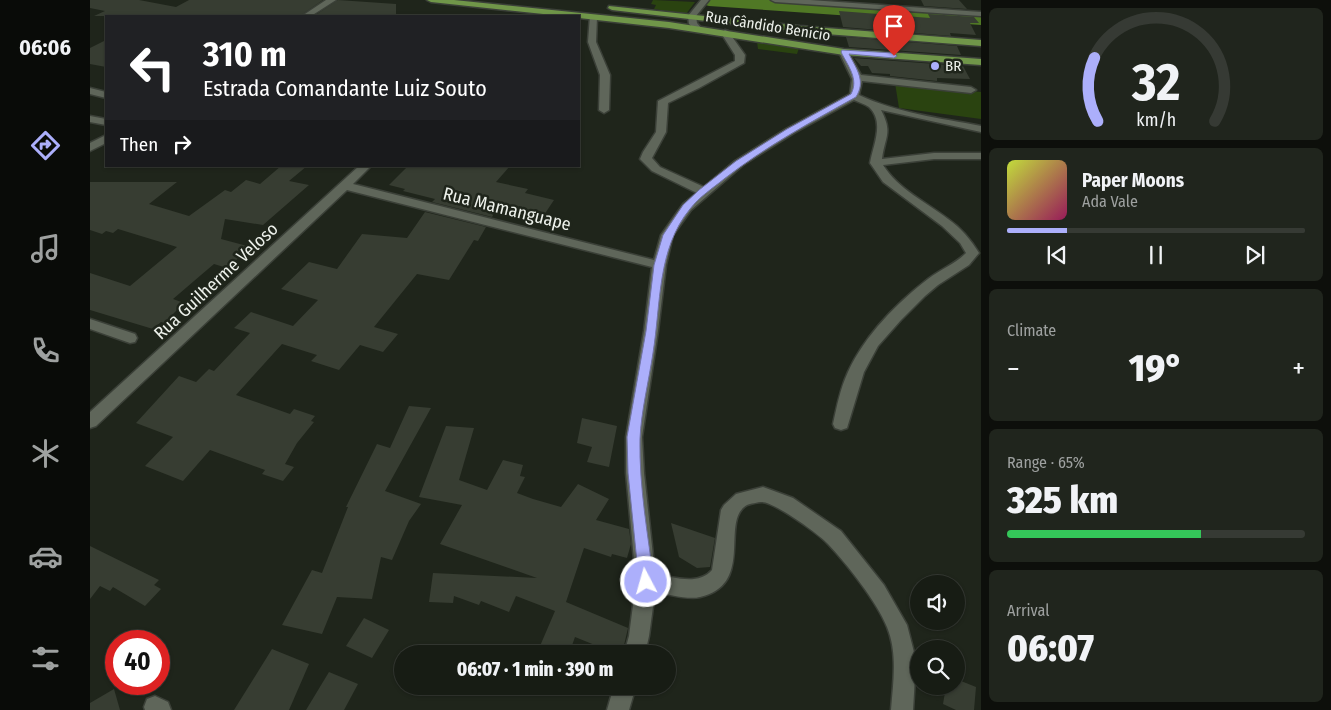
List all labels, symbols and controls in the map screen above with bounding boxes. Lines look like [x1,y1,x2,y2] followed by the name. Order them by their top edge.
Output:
[873,5,915,56] pin
[704,7,832,45] street label: Rua Cândido Benício
[880,12,908,40] icon: arrive
[203,33,287,75] text: 310 m
[19,34,71,61] text: 06:06
[120,35,185,100] icon: left
[1131,51,1180,114] text: 32
[945,57,961,75] place label: BR
[929,60,941,72] marker: BR
[203,75,487,102] text: Estrada Comandante Luiz Souto
[1136,109,1176,131] text: km/h
[28,128,63,163] icon: directions
[168,130,196,158] icon: right
[120,133,158,156] text: Then
[1082,169,1184,192] text: Paper Moons
[441,182,573,236] street label: Rua Mamanguape
[1082,192,1138,211] text: Ada Vale
[149,218,283,344] street label: Rua Guilherme Veloso
[28,231,63,266] icon: music
[1043,241,1071,269] icon: previous
[1142,241,1170,269] icon: pause
[1241,241,1269,269] icon: next
[1007,321,1056,340] text: Climate
[28,333,63,368] icon: phone
[1129,345,1183,391] text: 19°
[1007,352,1020,385] text: −
[1292,352,1305,385] text: +
[28,436,63,471] icon: climate
[1007,453,1085,472] text: Range · 65%
[1007,477,1118,523] text: 325 km
[28,539,63,574] icon: car
[619,555,671,607] position arrow
[910,575,965,695] map controls
[910,575,965,630] button: sound
[1007,601,1049,620] text: Arrival
[1007,625,1094,671] text: 06:07
[105,630,170,695] speed limit sign: 40
[910,640,965,695] button: search
[28,641,63,676] icon: filters
[457,658,613,681] text: 06:07 · 1 min · 390 m

